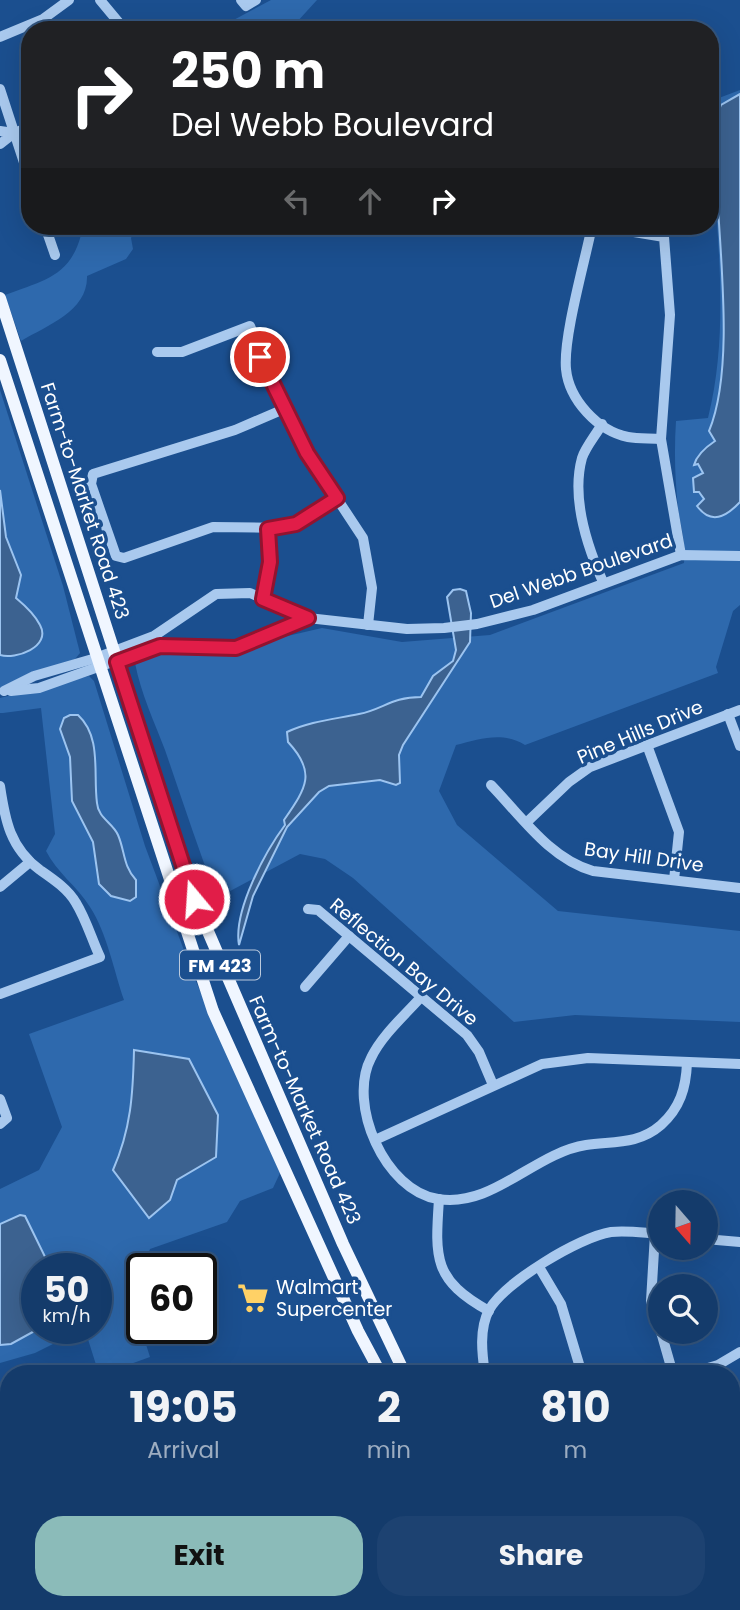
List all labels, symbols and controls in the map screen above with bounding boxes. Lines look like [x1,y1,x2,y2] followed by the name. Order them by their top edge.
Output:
[171,37,325,105] text: 250 m
[56,49,147,140] icon: right
[171,102,494,147] text: Del Webb Boulevard
[278,182,316,220] icon: left
[351,182,389,220] icon: ahead
[424,182,462,220] icon: right
[230,327,290,387] pin
[241,338,279,376] icon: arrive
[34,379,136,623] street label: Farm-to-Market Road 423
[486,527,676,615] street label: Del Webb Boulevard
[573,693,707,771] street label: Pine Hills Drive
[583,835,705,879] street label: Bay Hill Drive
[157,862,231,936] position arrow
[324,892,484,1032] street label: Reflection Bay Drive
[180,950,260,980] road number: FM 423
[242,991,368,1229] street label: Farm-to-Market Road 423
[648,1190,718,1260] north arrow
[648,1190,718,1344] map controls
[126,1253,217,1344] speed limit sign: 60
[44,1265,89,1314] text: 50
[276,1274,392,1323] place label: Walmart Supercenter
[648,1274,718,1344] button: search
[236,1281,270,1315] supermarket icon: Walmart Supercenter
[43,1303,90,1328] text: km/h
[129,1378,238,1437] text: 19:05
[377,1378,401,1437] text: 2
[540,1378,611,1437] text: 810
[147,1434,220,1466] text: Arrival
[367,1434,411,1466] text: min
[564,1434,587,1466] text: m
[35,1516,363,1596] button: Exit
[377,1516,705,1596] button: Share

